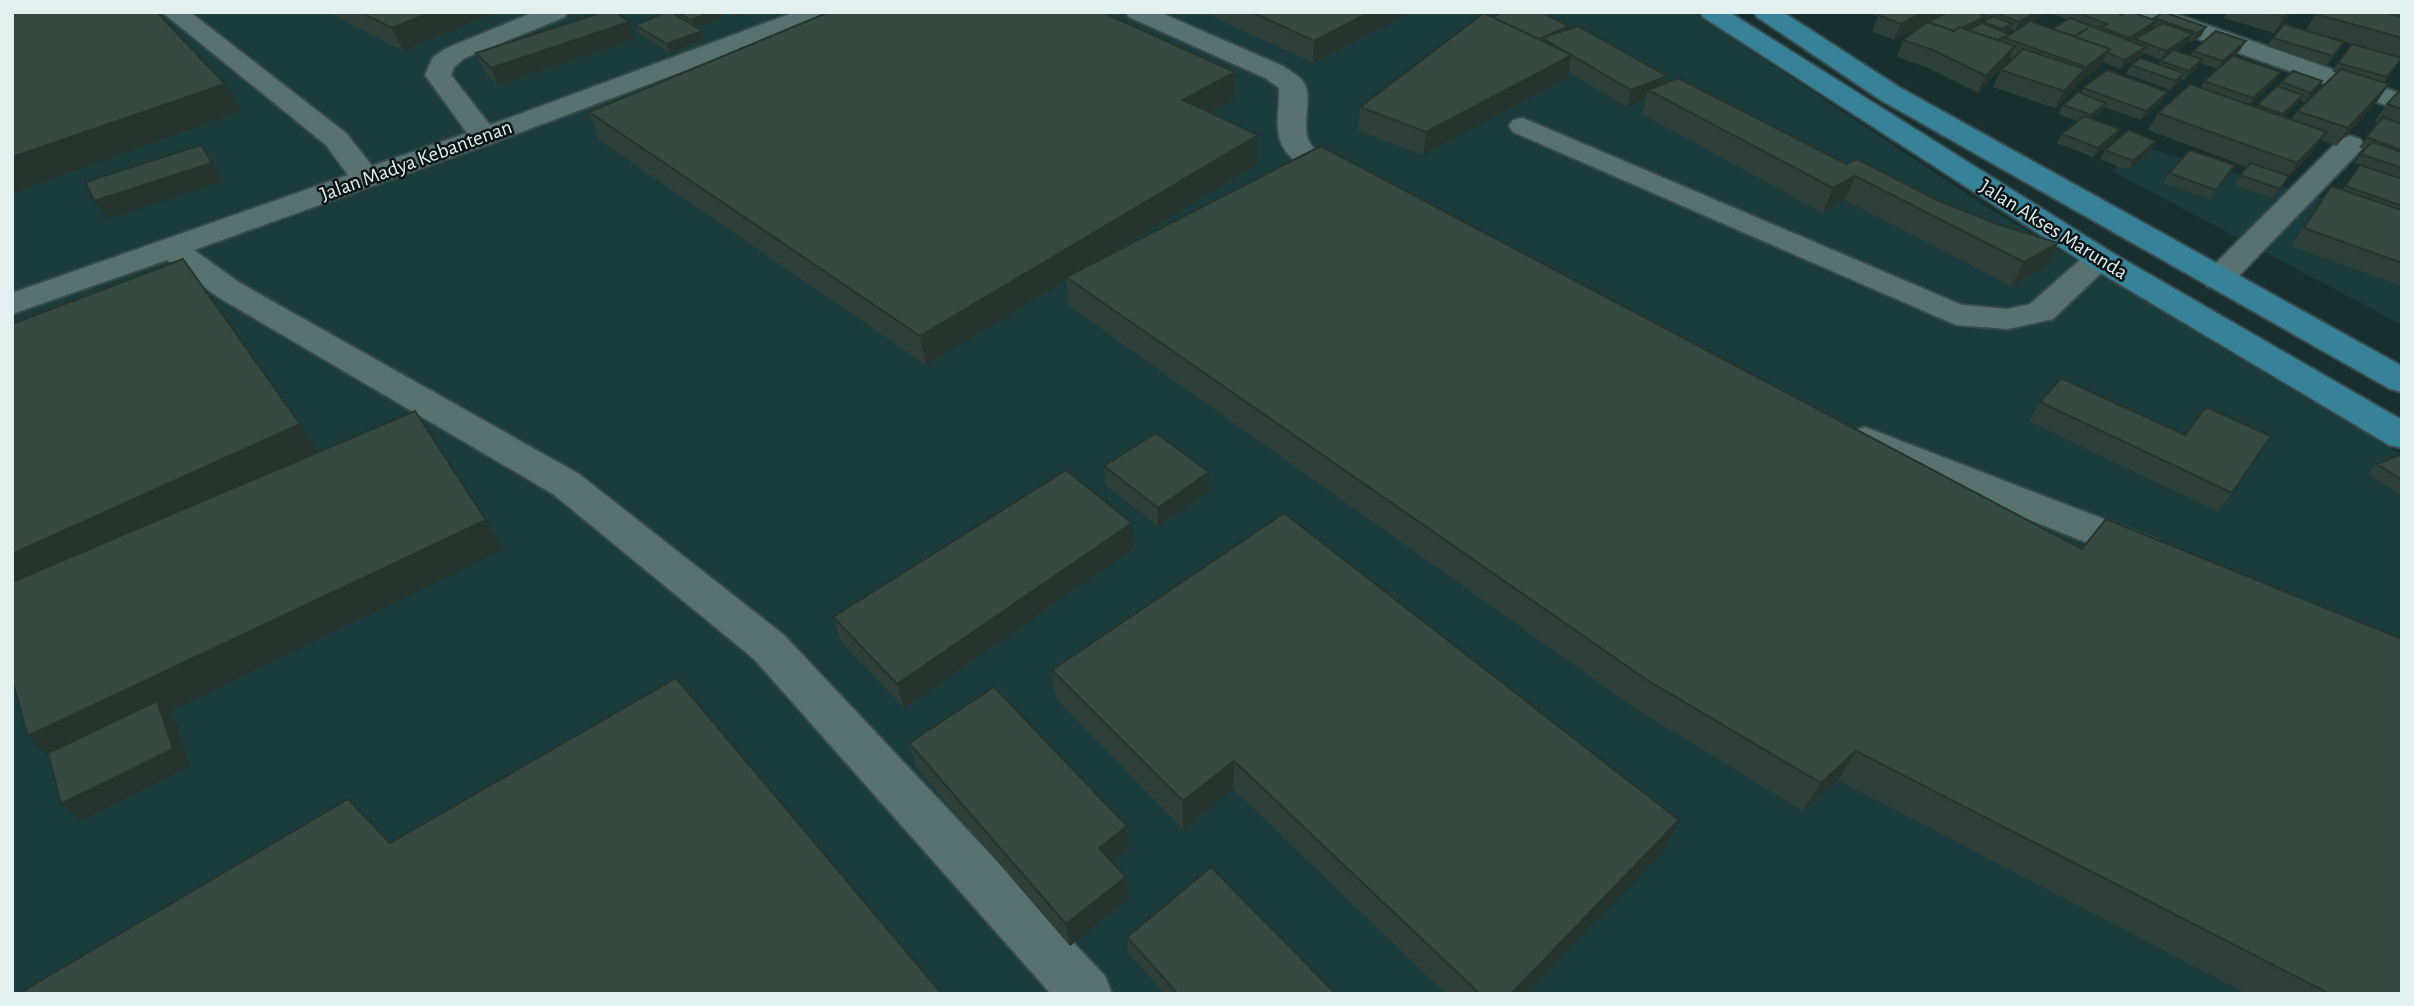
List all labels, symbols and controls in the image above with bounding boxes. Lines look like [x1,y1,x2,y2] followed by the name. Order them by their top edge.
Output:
[317,116,515,205] street label: Jalan Madya Kebantenan
[1976,176,2132,283] street label: Jalan Akses Marunda

